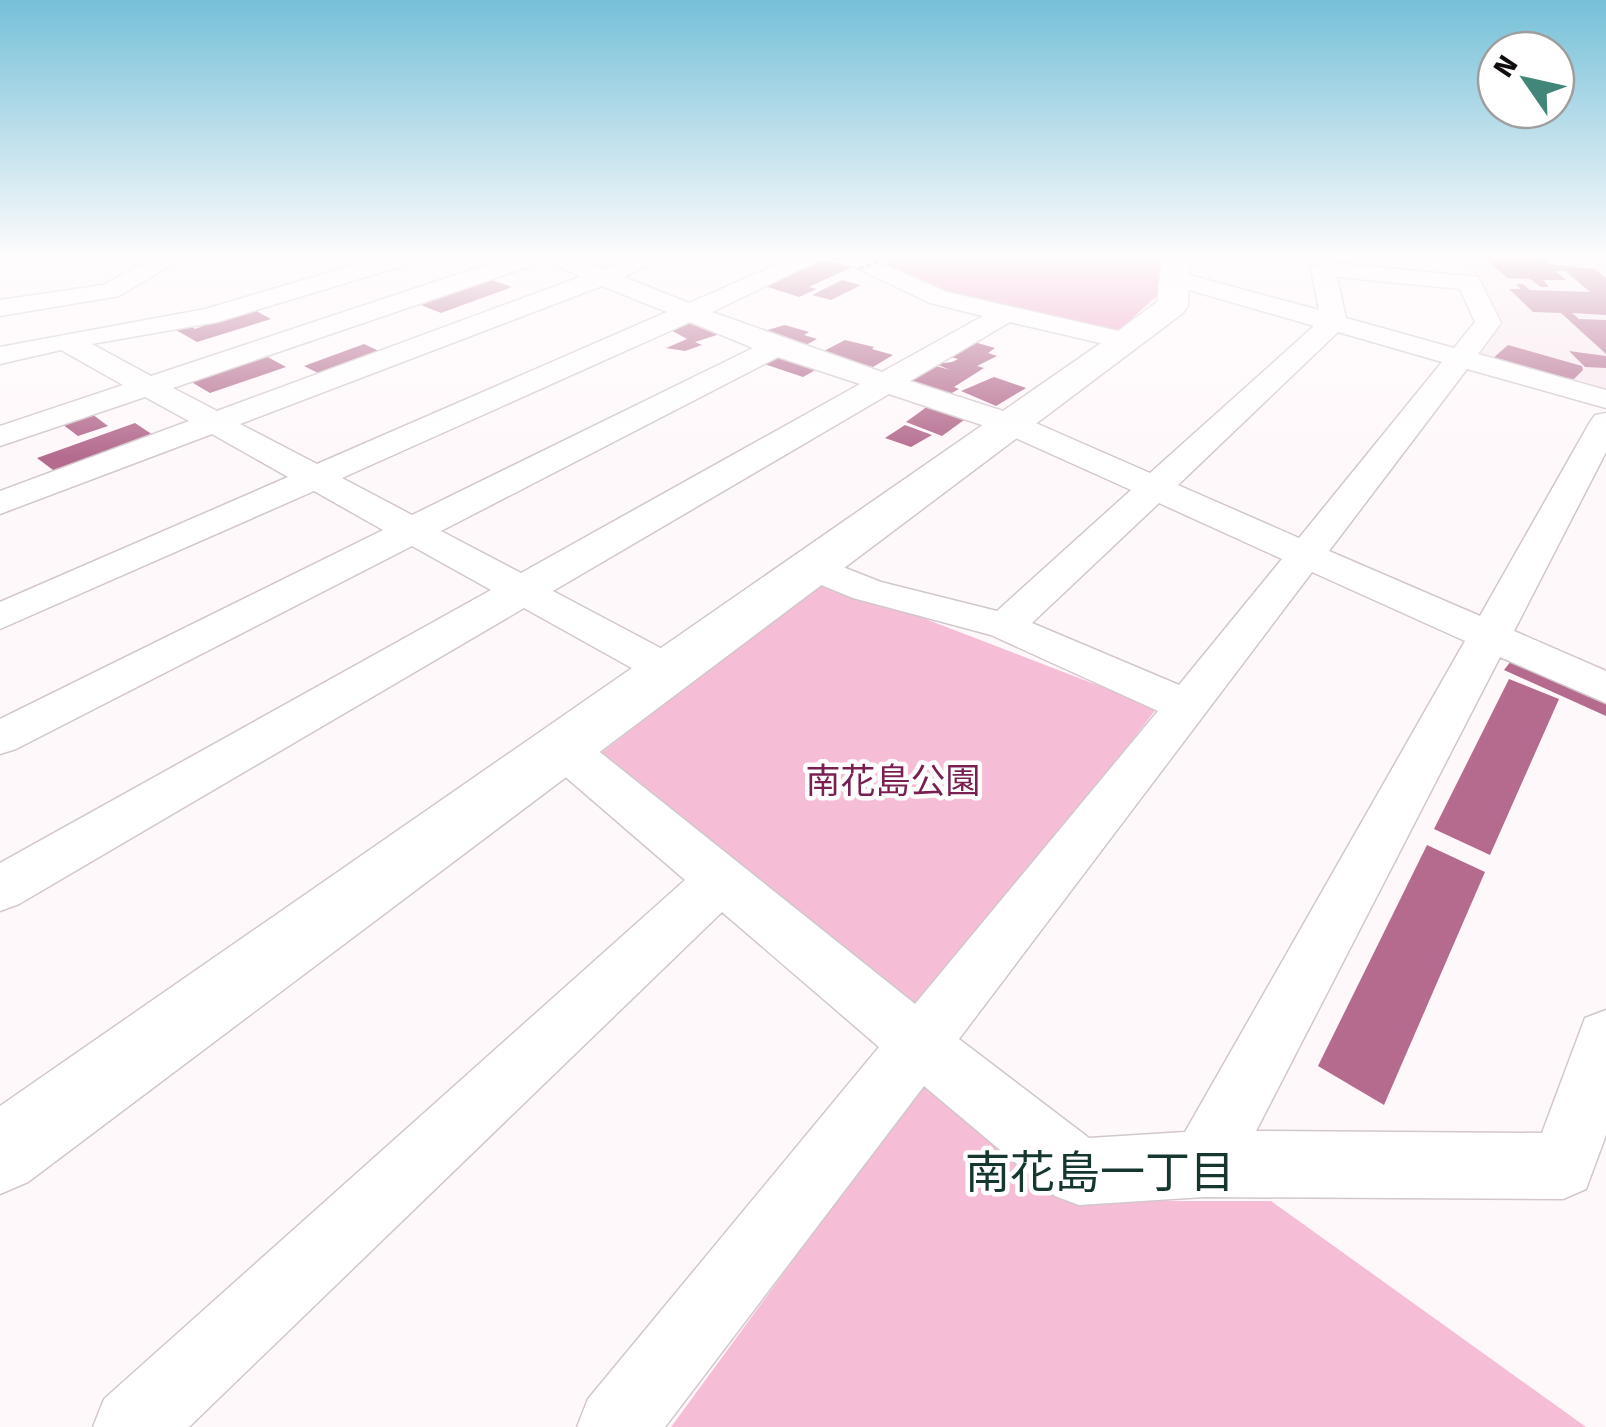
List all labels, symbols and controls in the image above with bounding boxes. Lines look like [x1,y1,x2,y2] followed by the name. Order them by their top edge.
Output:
[1476,30,1576,130] north arrow
[1487,49,1525,83] text: N
[805,760,981,802] park label: 南花島公園
[965,1146,1235,1200] district label: 南花島一丁目

